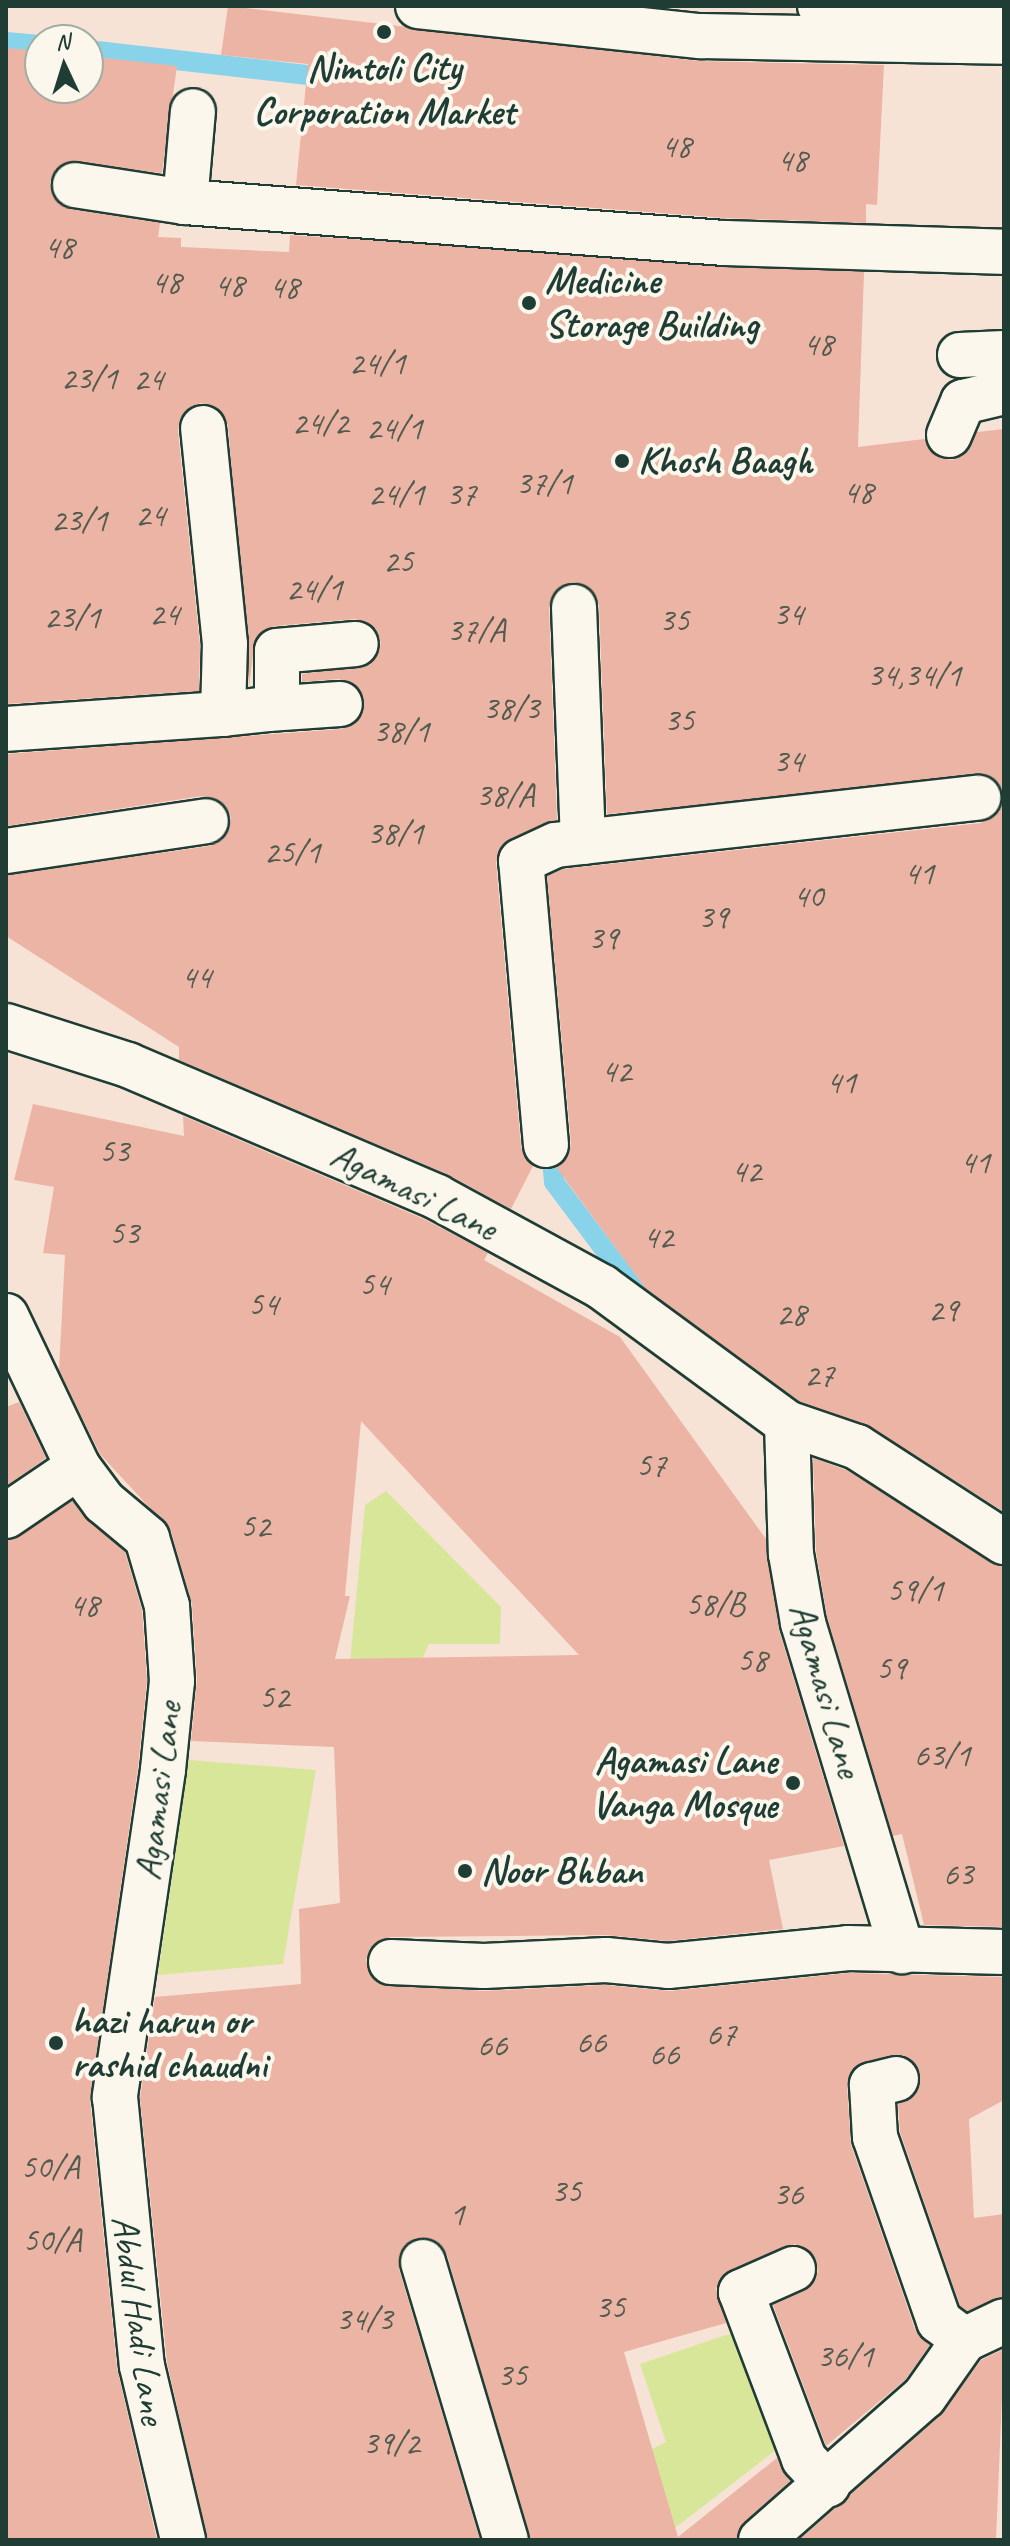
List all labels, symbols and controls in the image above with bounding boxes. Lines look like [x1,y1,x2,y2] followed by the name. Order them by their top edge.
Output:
[375,23,393,41] marker: Nimtoli City Corporation Market
[24,24,104,104] north arrow
[55,28,70,56] text: N
[253,45,515,134] place label: Nimtoli City Corporation Market
[661,126,691,166] house number: 48
[777,140,807,180] house number: 48
[44,227,74,267] house number: 48
[545,258,758,348] place label: Medicine Storage Building
[151,262,181,302] house number: 48
[214,265,244,305] house number: 48
[269,267,299,307] house number: 48
[520,294,538,312] marker: Medicine Storage Building
[803,324,833,364] house number: 48
[348,343,406,383] house number: 24/1
[60,358,118,398] house number: 23/1
[133,359,163,399] house number: 24
[291,403,349,443] house number: 24/2
[365,408,423,448] house number: 24/1
[638,438,813,484] place label: Khosh Baagh
[613,452,631,470] marker: Khosh Baagh
[515,463,573,503] house number: 37/1
[843,472,873,512] house number: 48
[367,474,425,514] house number: 24/1
[446,474,476,514] house number: 37
[135,495,165,535] house number: 24
[50,500,108,540] house number: 23/1
[383,541,413,581] house number: 25
[285,569,343,609] house number: 24/1
[149,594,179,634] house number: 24
[773,594,803,634] house number: 34
[43,597,101,637] house number: 23/1
[659,600,689,640] house number: 35
[447,610,505,650] house number: 37/A
[867,655,961,695] house number: 34,34/1
[482,688,540,728] house number: 38/3
[664,700,694,740] house number: 35
[372,711,430,751] house number: 38/1
[773,741,803,781] house number: 34
[476,775,534,815] house number: 38/A
[366,813,424,853] house number: 38/1
[263,832,321,872] house number: 25/1
[904,853,934,893] house number: 41
[793,876,823,916] house number: 40
[698,897,728,937] house number: 39
[588,918,618,958] house number: 39
[181,957,211,997] house number: 44
[601,1051,631,1091] house number: 42
[826,1062,856,1102] house number: 41
[99,1131,129,1171] house number: 53
[323,1131,505,1251] street label: Agamasi Lane
[960,1142,990,1182] house number: 41
[731,1151,761,1191] house number: 42
[109,1213,139,1253] house number: 53
[643,1217,673,1257] house number: 42
[359,1264,389,1304] house number: 54
[248,1284,278,1324] house number: 54
[928,1290,958,1330] house number: 29
[776,1294,806,1334] house number: 28
[804,1355,834,1395] house number: 27
[636,1445,666,1485] house number: 57
[240,1506,270,1546] house number: 52
[886,1570,944,1610] house number: 59/1
[685,1584,745,1624] house number: 58/B
[69,1585,99,1625] house number: 48
[779,1598,873,1782] street label: Agamasi Lane
[737,1640,767,1680] house number: 58
[876,1648,906,1688] house number: 59
[259,1677,289,1717] house number: 52
[124,1699,192,1883] street label: Agamasi Lane
[913,1735,971,1775] house number: 63/1
[591,1738,777,1828] place label: Agamasi Lane Vanga Mosque
[784,1774,802,1792] marker: Agamasi Lane Vanga Mosque
[481,1848,644,1894] place label: Noor Bhban
[943,1854,973,1894] house number: 63
[456,1862,474,1880] marker: Noor Bhban
[72,1998,268,2088] place label: hazi harun or rashid chaudni
[706,2014,736,2054] house number: 67
[576,2022,606,2062] house number: 66
[477,2025,507,2065] house number: 66
[47,2034,65,2052] marker: hazi harun or rashid chaudni
[649,2034,679,2074] house number: 66
[21,2147,79,2187] house number: 50/A
[551,2171,581,2211] house number: 35
[773,2174,803,2214] house number: 36
[449,2194,465,2234] house number: 1
[102,2212,176,2428] street label: Abdul Hadi Lane
[23,2220,81,2260] house number: 50/A
[595,2287,625,2327] house number: 35
[335,2299,393,2339] house number: 34/3
[816,2336,874,2376] house number: 36/1
[497,2355,527,2395] house number: 35
[362,2423,420,2463] house number: 39/2

